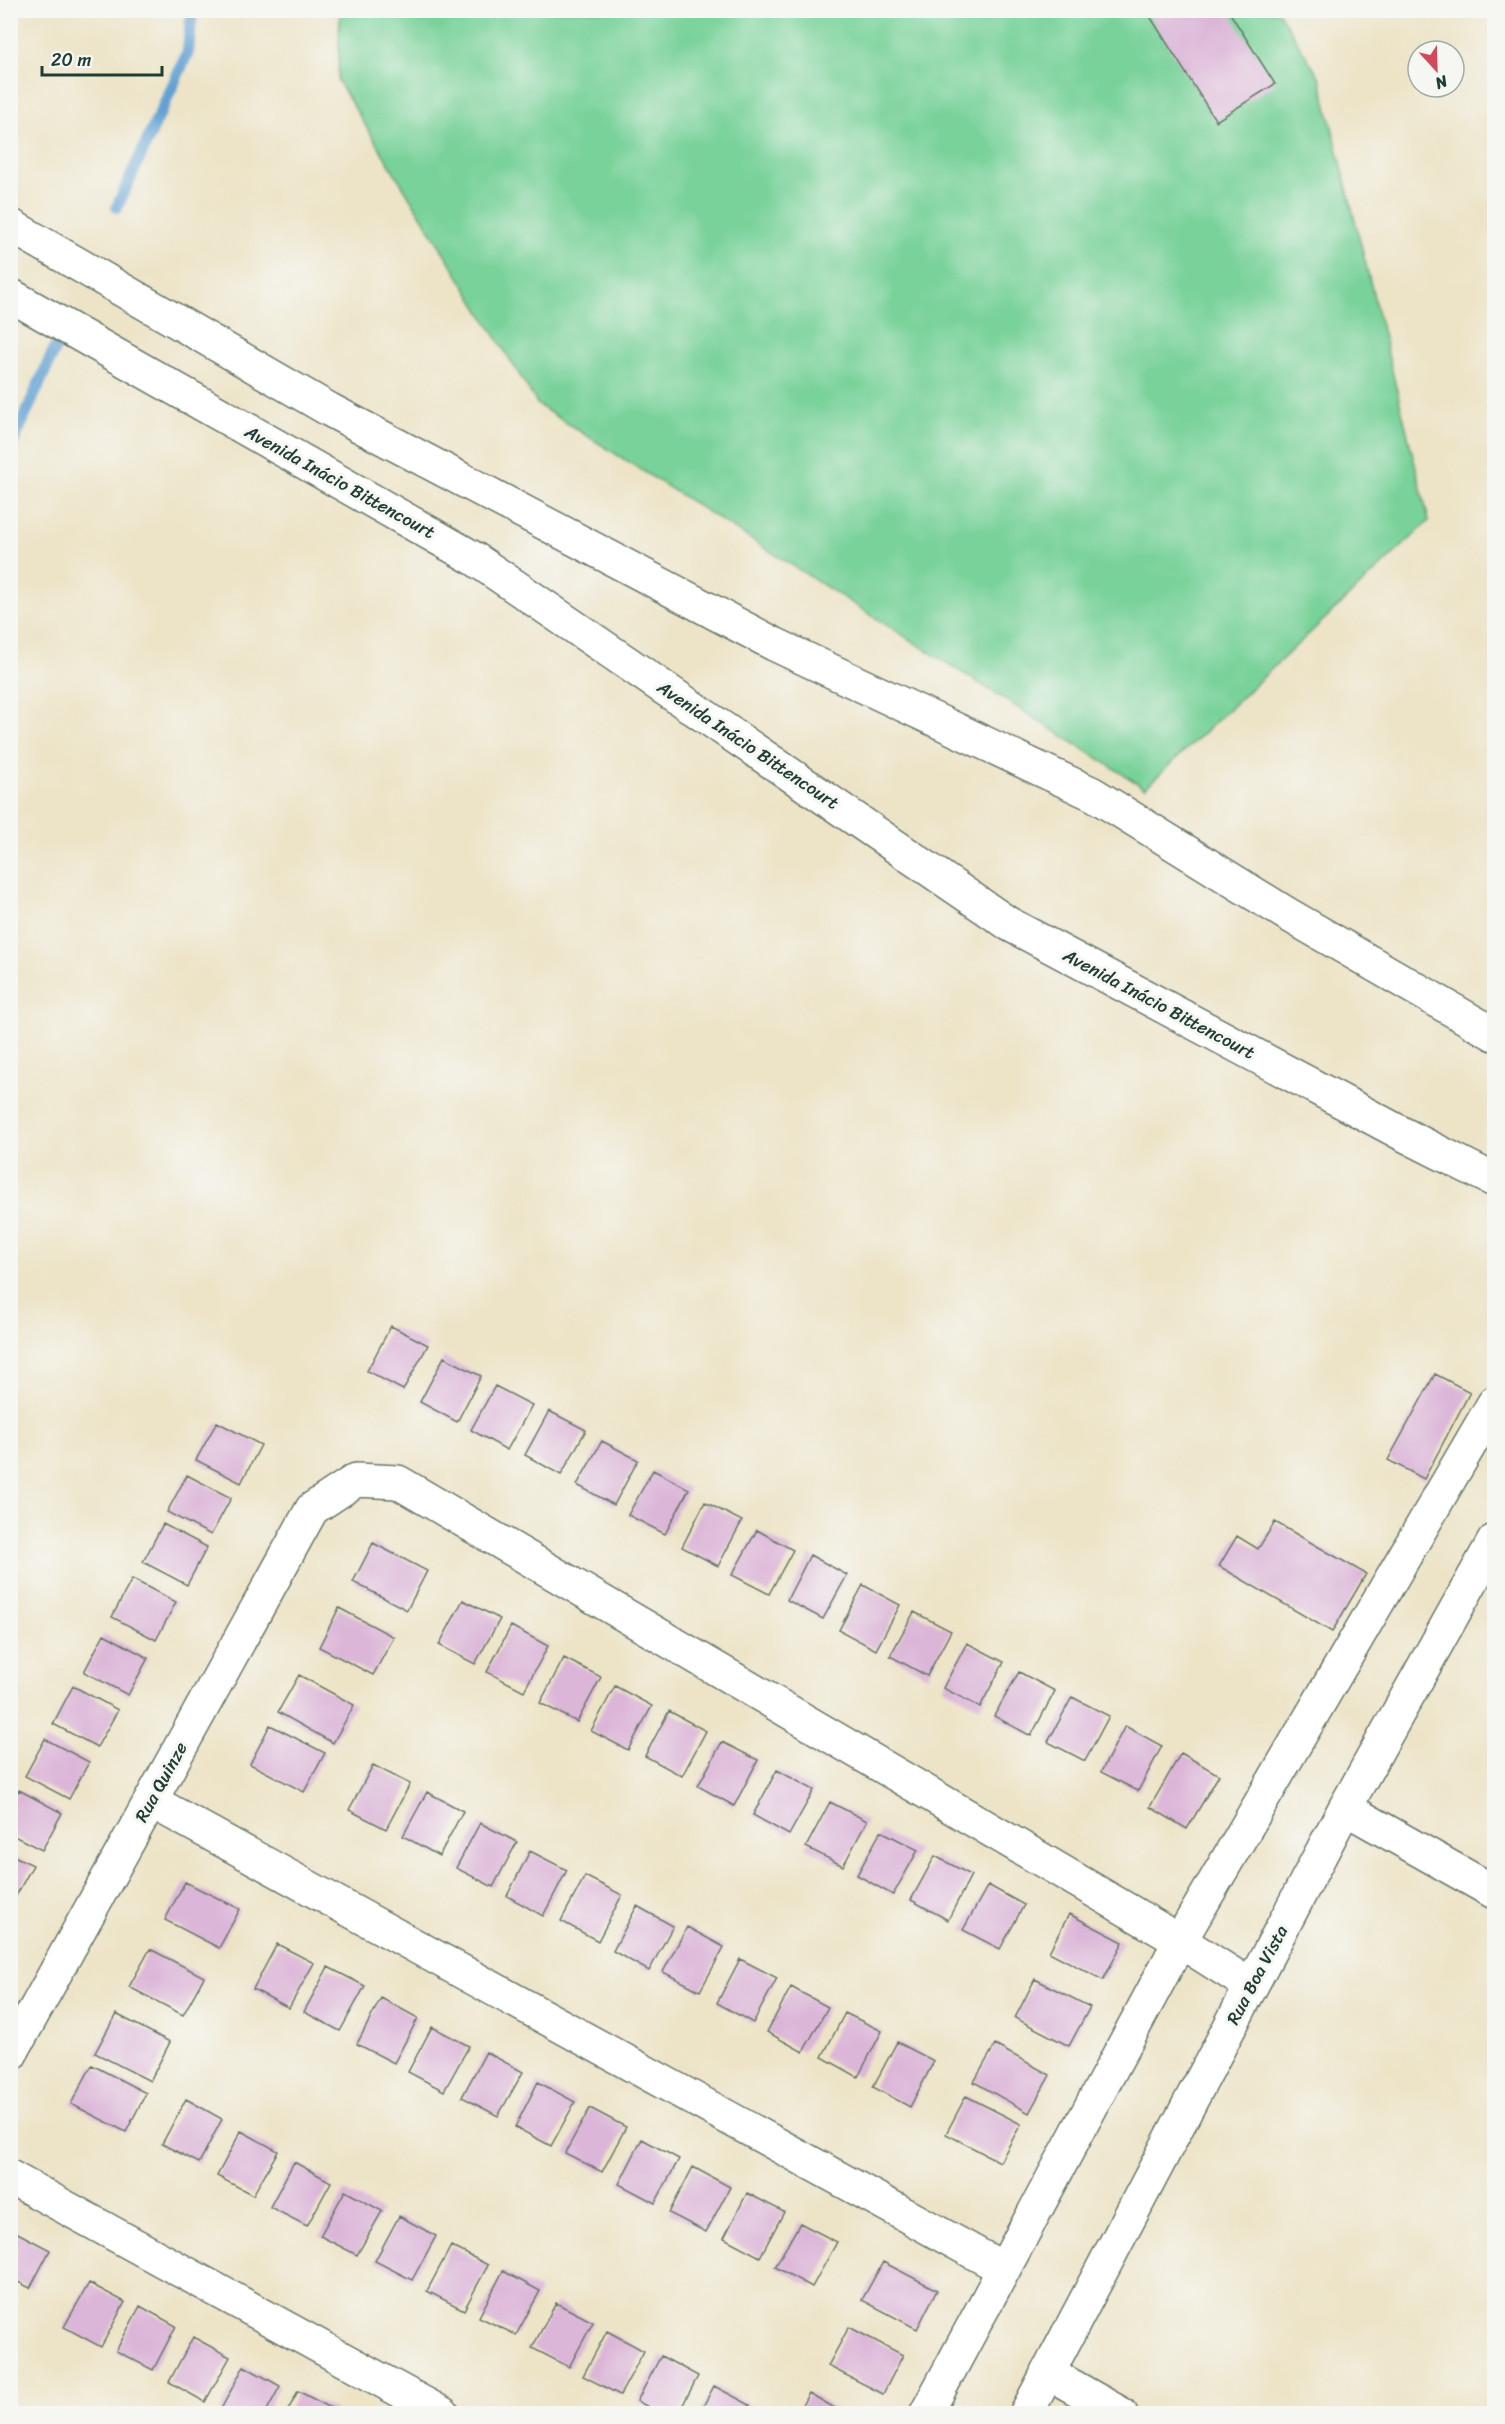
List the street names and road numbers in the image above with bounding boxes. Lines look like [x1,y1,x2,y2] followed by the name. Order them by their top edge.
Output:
[238,416,442,548] street label: Avenida Inácio Bittencourt
[649,671,846,818] street label: Avenida Inácio Bittencourt
[1056,939,1261,1068] street label: Avenida Inácio Bittencourt
[126,1736,196,1828] street label: Rua Quinze
[1217,1919,1297,2031] street label: Rua Boa Vista

